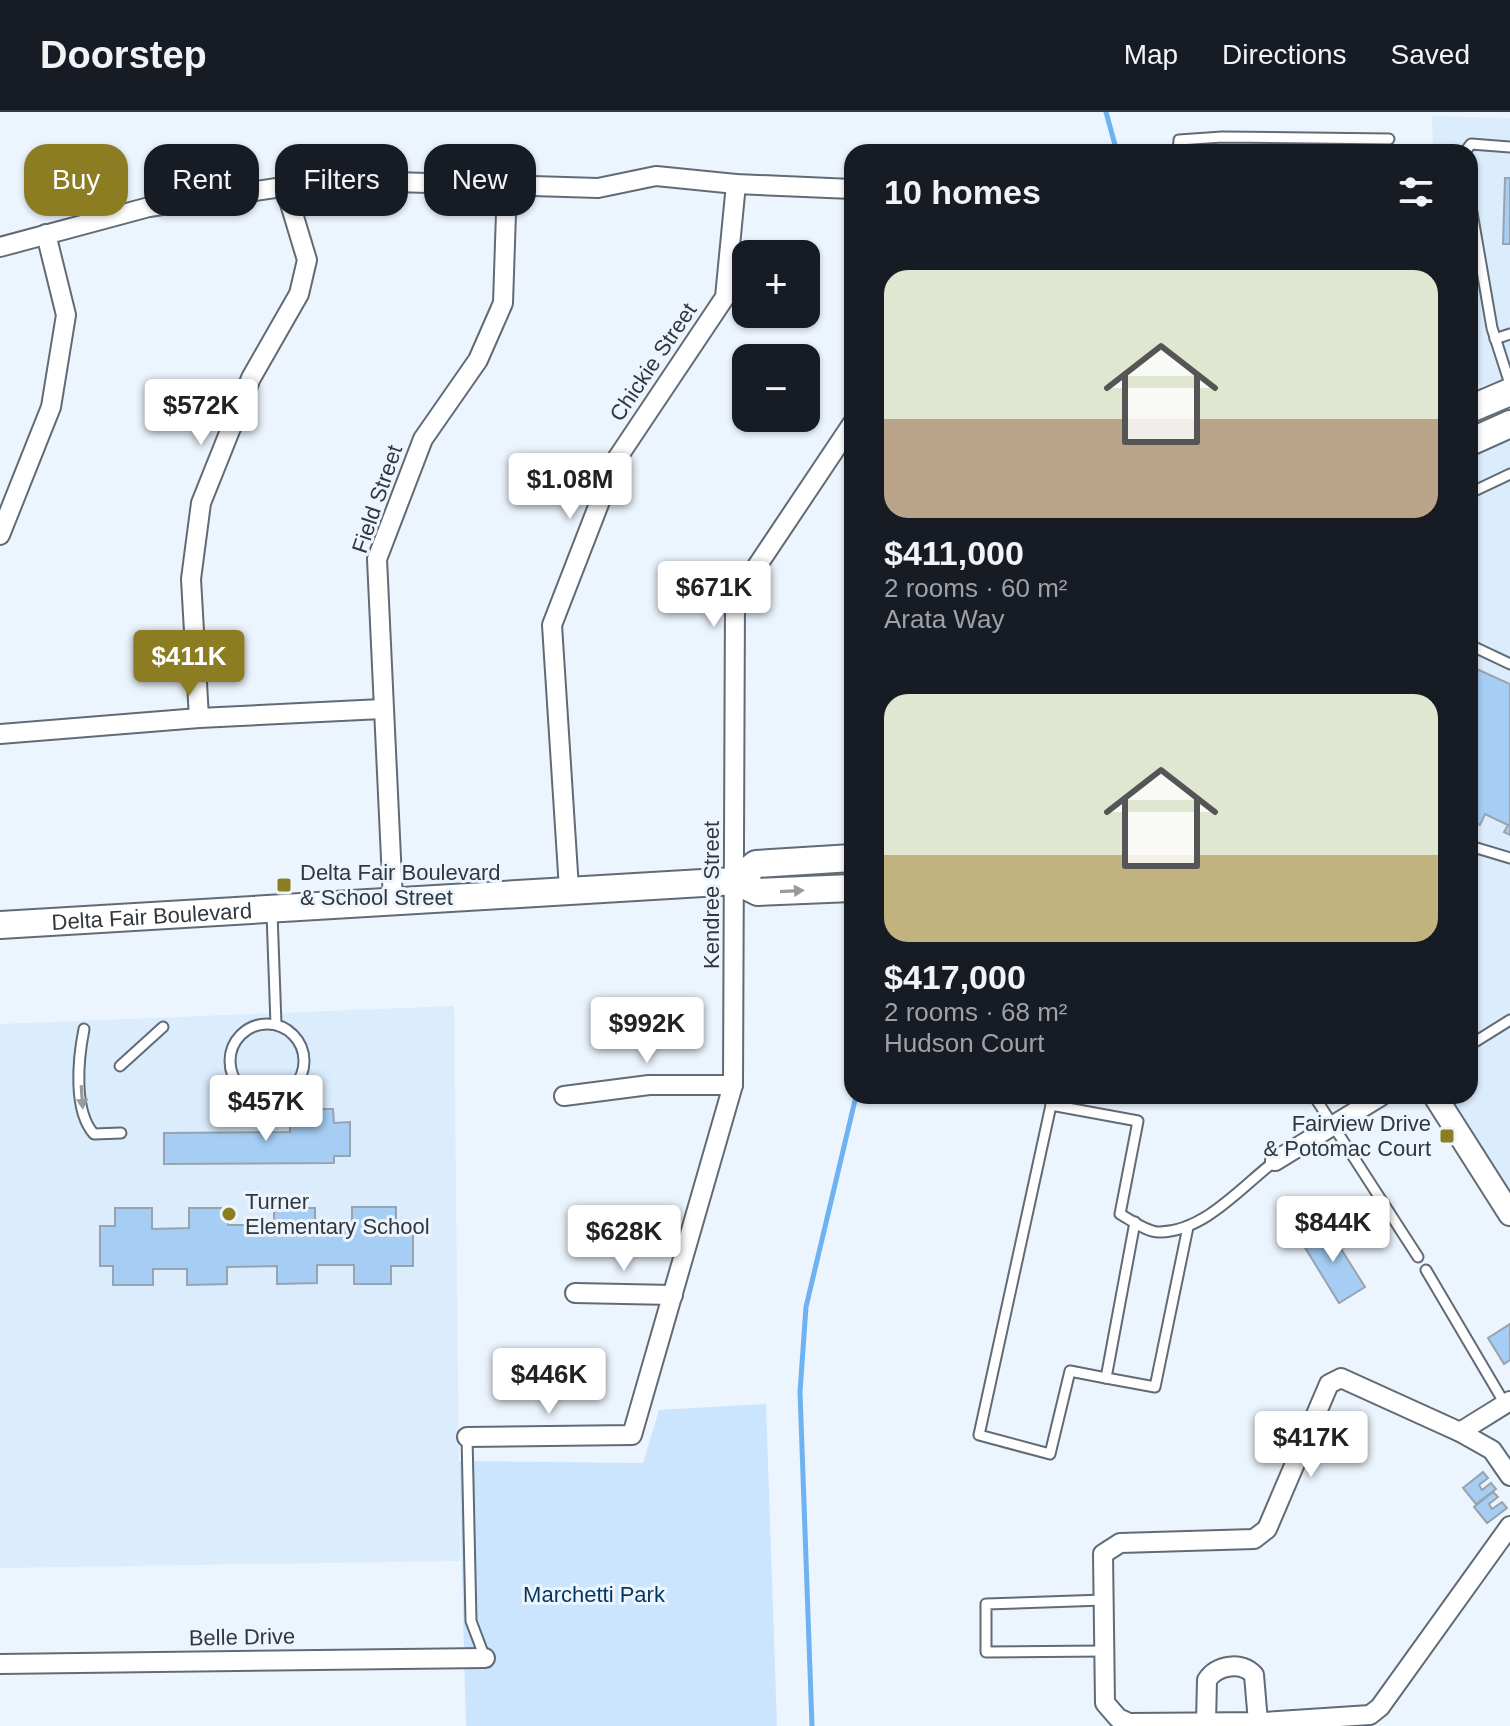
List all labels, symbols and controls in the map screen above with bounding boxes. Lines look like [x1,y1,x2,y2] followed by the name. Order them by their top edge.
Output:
[40,34,207,76] text: Doorstep
[1124,39,1178,70] text: Map
[1222,39,1347,70] text: Directions
[1391,39,1470,70] text: Saved
[24,144,128,216] chip: Buy
[144,144,259,216] chip: Rent
[275,144,408,216] chip: Filters
[424,144,536,216] chip: New
[1394,170,1438,214] icon: filters
[884,173,1041,211] text: 10 homes
[732,240,820,432] map controls
[732,240,820,328] button: +
[604,298,702,426] street label: Chickie Street
[1089,322,1233,466] icon: home
[732,344,820,432] button: −
[145,379,257,447] pin: $572K
[163,390,239,420] text: $572K
[347,442,407,556] street label: Field Street
[505,453,635,521] pin: $1.08M
[527,464,613,494] text: $1.08M
[884,534,1024,572] text: $411,000
[658,561,770,629] pin: $671K
[676,572,752,602] text: $671K
[884,573,1068,603] text: 2 rooms · 60 m²
[884,604,1004,634] text: Arata Way
[133,630,245,698] pin: $411K
[151,641,227,671] text: $411K
[1089,746,1233,890] icon: home
[699,821,724,969] street label: Kendree Street
[300,860,501,910] place label: Delta Fair Boulevard & School Street
[275,876,293,894] marker: Delta Fair Boulevard & School Street
[780,884,805,897] one-way arrow
[51,897,253,934] street label: Delta Fair Boulevard
[884,958,1026,996] text: $417,000
[591,997,703,1065] pin: $992K
[884,997,1068,1027] text: 2 rooms · 68 m²
[609,1008,685,1038] text: $992K
[884,1028,1044,1058] text: Hudson Court
[210,1075,322,1143] pin: $457K
[76,1085,89,1110] one-way arrow
[228,1086,304,1116] text: $457K
[1263,1111,1431,1161] place label: Fairview Drive & Potomac Court
[1438,1127,1456,1145] marker: Fairview Drive & Potomac Court
[245,1189,430,1239] place label: Turner Elementary School
[1277,1196,1389,1264] pin: $844K
[220,1205,238,1223] marker: Turner Elementary School
[568,1205,680,1273] pin: $628K
[1295,1207,1371,1237] text: $844K
[586,1216,662,1246] text: $628K
[493,1348,605,1416] pin: $446K
[511,1359,587,1389] text: $446K
[1255,1411,1367,1479] pin: $417K
[1273,1422,1349,1452] text: $417K
[523,1582,666,1607] park label: Marchetti Park
[189,1624,295,1650] street label: Belle Drive

